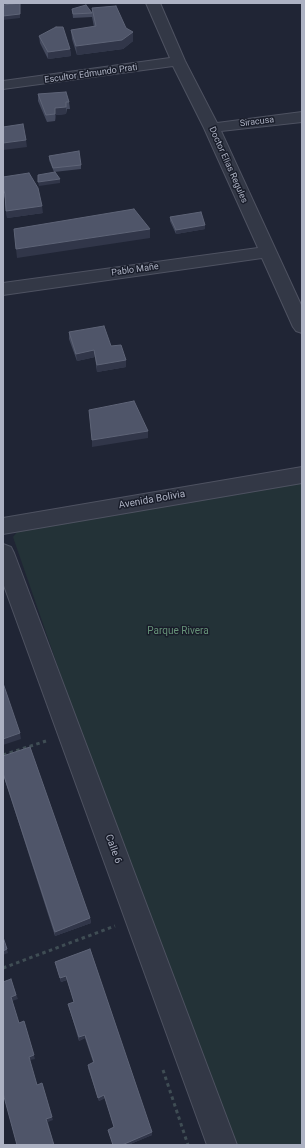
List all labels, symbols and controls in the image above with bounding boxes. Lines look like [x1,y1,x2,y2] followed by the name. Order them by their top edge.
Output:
[44,62,138,86] street label: Escultor Edmundo Prati
[239,115,275,129] street label: Siracusa
[206,125,250,205] street label: Doctor Elias Regules
[111,261,159,279] street label: Pablo Mañe
[118,488,186,512] street label: Avenida Bolivia
[147,625,209,637] park label: Parque Rivera
[102,833,124,865] street label: Calle 6

